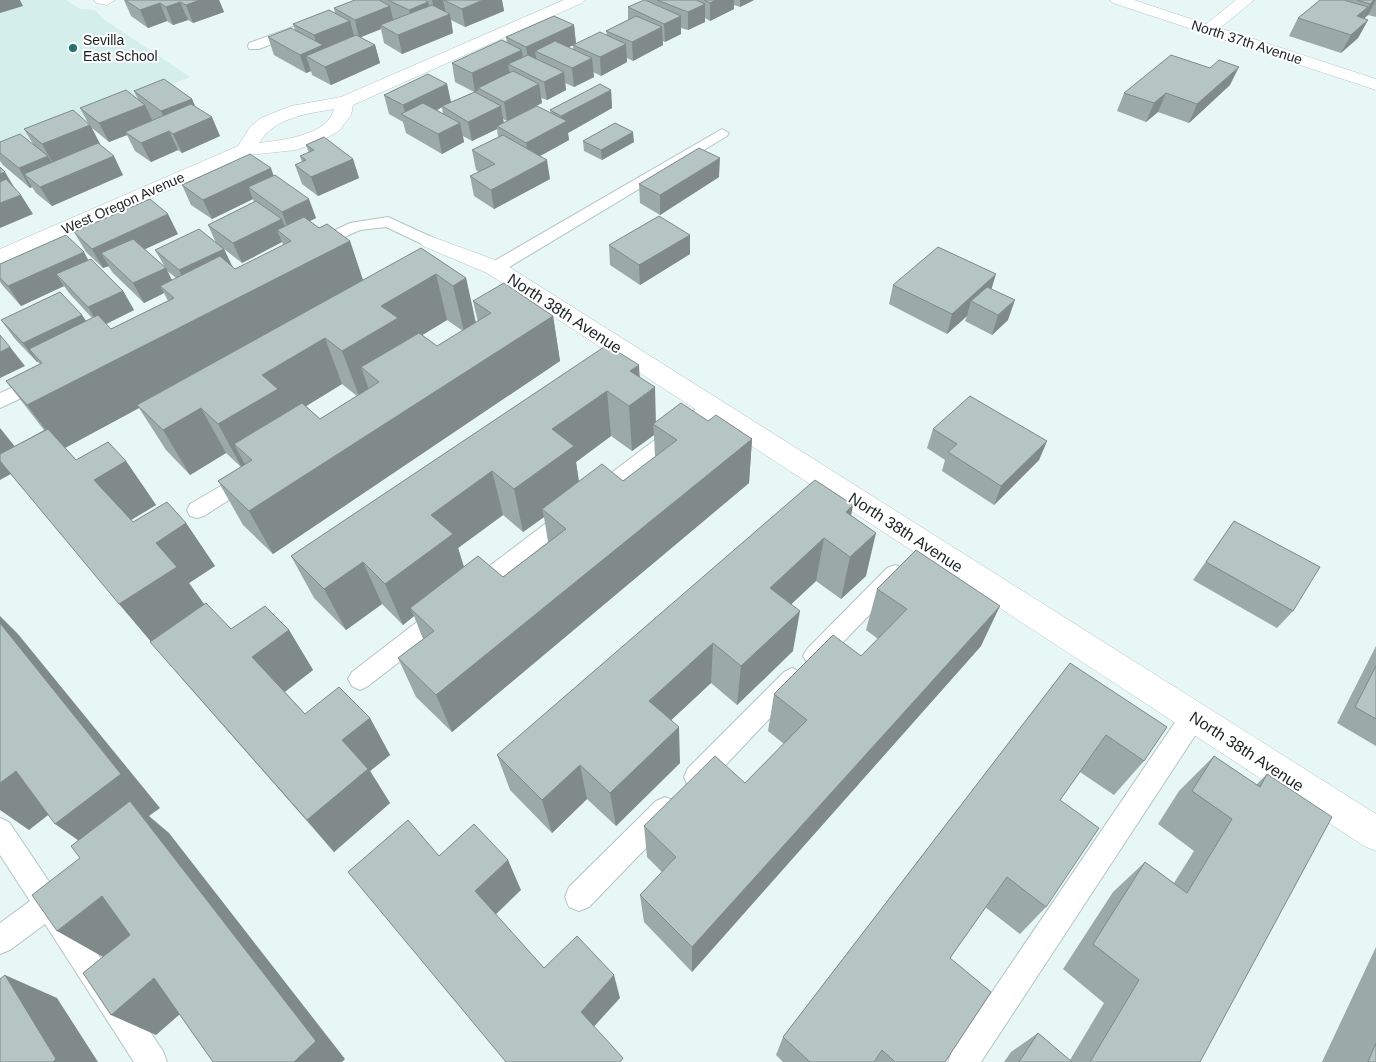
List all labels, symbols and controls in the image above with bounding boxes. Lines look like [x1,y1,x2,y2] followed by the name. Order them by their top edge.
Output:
[1190,17,1305,68] street label: North 37th Avenue
[83,32,158,64] place label: Sevilla East School
[67,42,79,54] marker: Sevilla East School
[59,169,187,237] street label: West Oregon Avenue
[505,270,625,357] street label: North 38th Avenue
[846,489,966,576] street label: North 38th Avenue
[1187,708,1307,795] street label: North 38th Avenue

